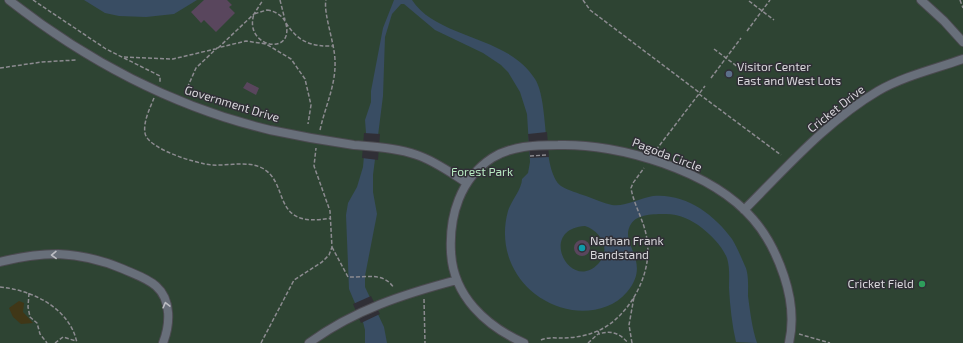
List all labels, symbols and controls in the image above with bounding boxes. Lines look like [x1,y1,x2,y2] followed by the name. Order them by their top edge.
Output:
[737,59,841,87] place label: Visitor Center East and West Lots
[724,69,734,79] marker: Visitor Center East and West Lots
[183,82,281,124] street label: Government Drive
[804,82,867,135] street label: Cricket Drive
[631,134,704,174] street label: Pagoda Circle
[451,164,513,178] park label: Forest Park
[590,233,664,261] place label: Nathan Frank Bandstand
[577,243,587,253] marker: Nathan Frank Bandstand
[51,251,57,259] one-way arrow
[848,276,914,290] place label: Cricket Field
[917,279,927,289] marker: Cricket Field
[163,302,171,308] one-way arrow

